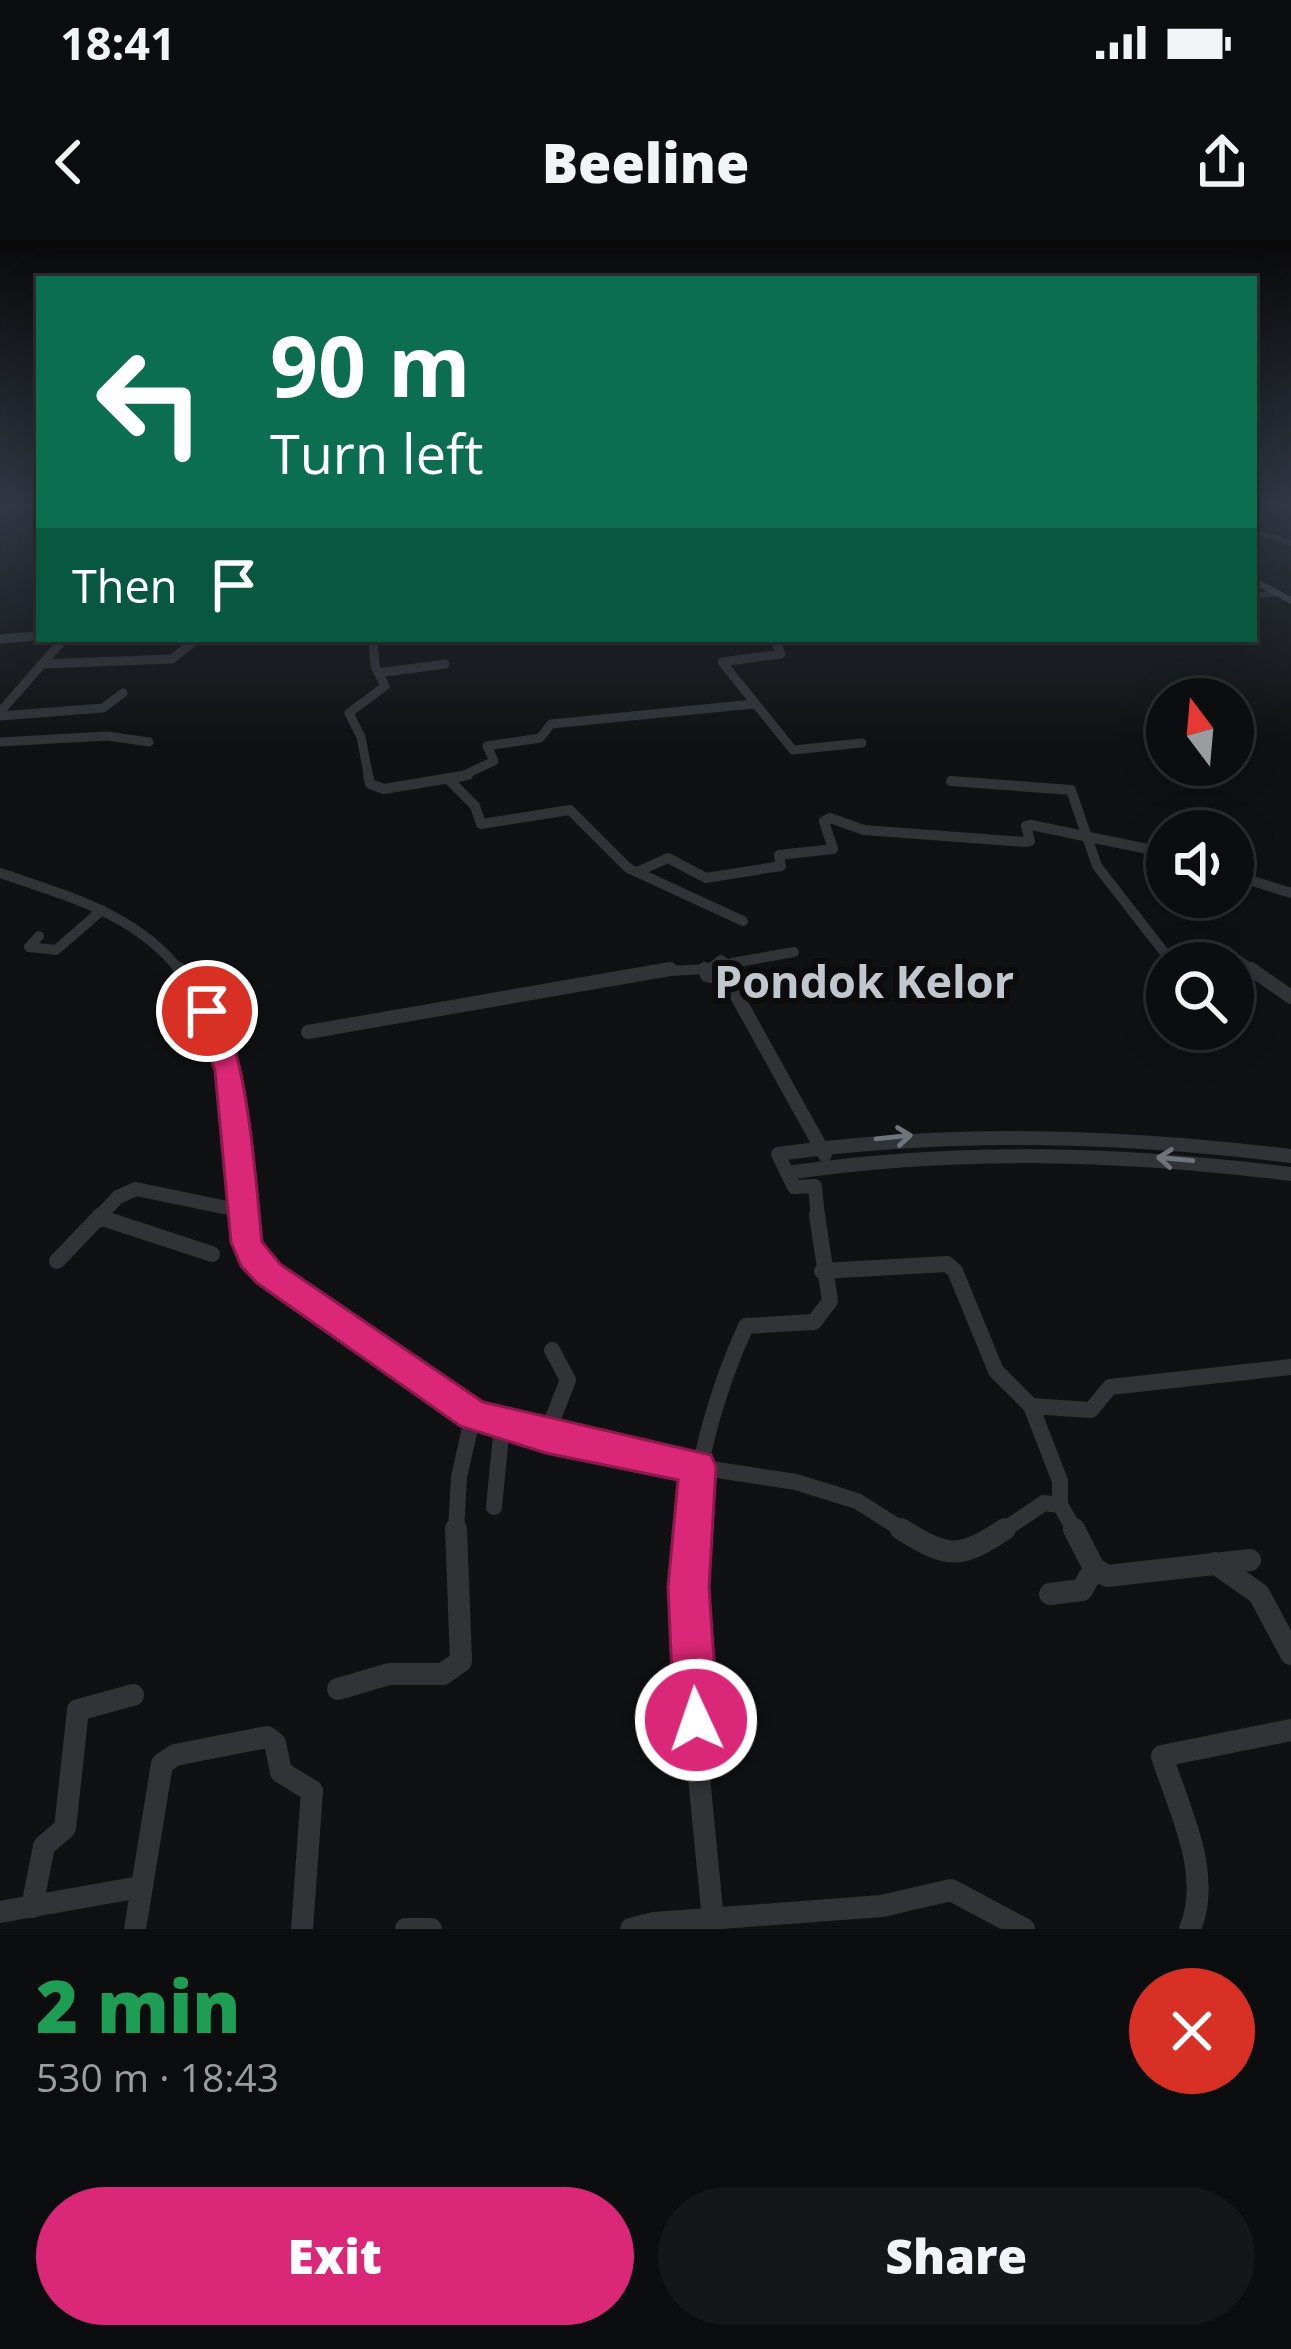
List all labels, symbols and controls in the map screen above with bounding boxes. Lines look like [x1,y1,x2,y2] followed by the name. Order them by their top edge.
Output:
[60,12,176,73] text: 18:41
[542,125,749,199] text: Beeline
[36,129,102,195] icon: back
[1189,129,1255,195] icon: share
[270,307,470,422] text: 90 m
[72,324,228,480] icon: left
[270,416,483,490] text: Turn left
[201,552,267,618] icon: arrive
[72,555,177,616] text: Then
[1146,678,1254,786] north arrow
[1146,678,1254,1050] map controls
[1146,810,1254,918] button: sound
[1146,942,1254,1050] button: search
[714,950,1014,1011] district label: Pondok Kelor
[156,960,258,1062] pin
[174,978,240,1044] icon: arrive
[874,1126,913,1148] one-way arrow
[1156,1147,1195,1170] one-way arrow
[633,1657,759,1783] position arrow
[36,1956,241,2054] text: 2 min
[1129,1968,1255,2094] button: close
[36,2050,279,2103] text: 530 m · 18:43
[36,2187,634,2325] button: Exit
[658,2187,1255,2325] button: Share

